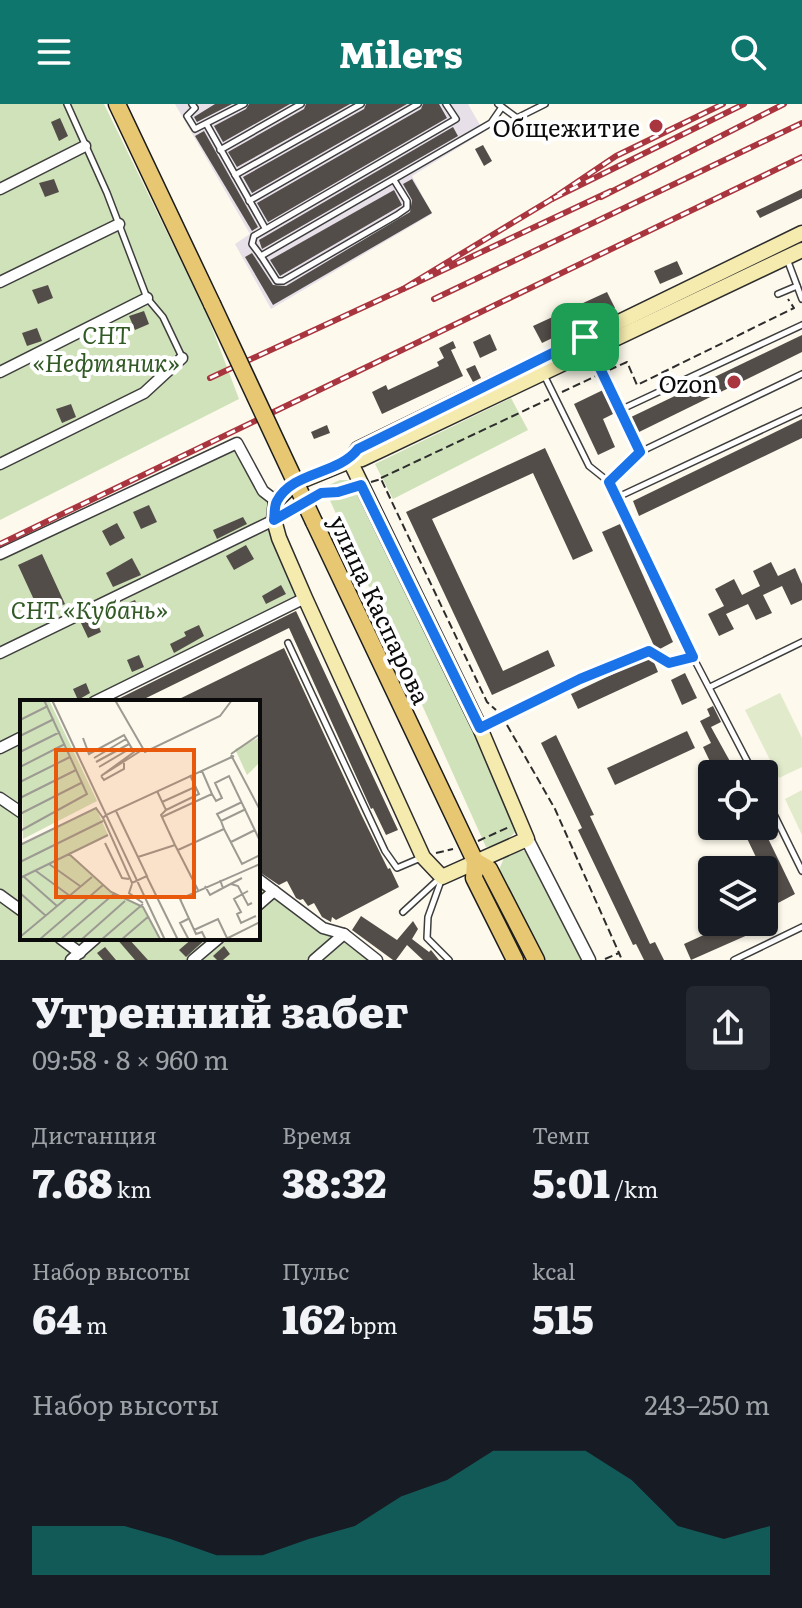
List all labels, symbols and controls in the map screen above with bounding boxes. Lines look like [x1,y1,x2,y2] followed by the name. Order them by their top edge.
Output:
[339,26,463,79] text: Milers
[32,30,76,74] icon: menu
[726,30,770,74] icon: search
[493,109,640,144] place label: Общежитие
[647,117,665,135] marker: Общежитие
[551,303,619,371] pin
[563,315,607,359] icon: arrive
[33,316,179,379] park label: СНТ «Нефтяник»
[658,365,718,400] place label: Ozon
[725,373,743,391] marker: Ozon
[322,509,440,709] street label: улица Каспарова
[10,591,168,626] park label: СНТ «Кубань»
[20,700,260,940] inset map
[698,760,778,936] map controls
[698,760,778,840] button: locate
[698,856,778,936] button: layers
[32,976,408,1042] text: Утренний забег
[686,986,770,1070] button: share
[32,1039,229,1078] text: 09:58 · 8 × 960 m
[32,1118,157,1151] text: Дистанция
[282,1118,352,1151] text: Время
[532,1118,590,1151] text: Темп
[32,1151,112,1210] text: 7.68
[282,1151,386,1210] text: 38:32
[532,1151,610,1210] text: 5:01
[112,1172,151,1205] text: km
[610,1172,658,1205] text: /km
[32,1254,190,1287] text: Набор высоты
[282,1254,349,1287] text: Пульс
[532,1254,575,1287] text: kcal
[32,1287,82,1346] text: 64
[282,1287,345,1346] text: 162
[532,1287,594,1346] text: 515
[82,1308,108,1341] text: m
[345,1308,398,1341] text: bpm
[32,1384,219,1423] text: Набор высоты
[645,1384,770,1423] text: 243–250 m

